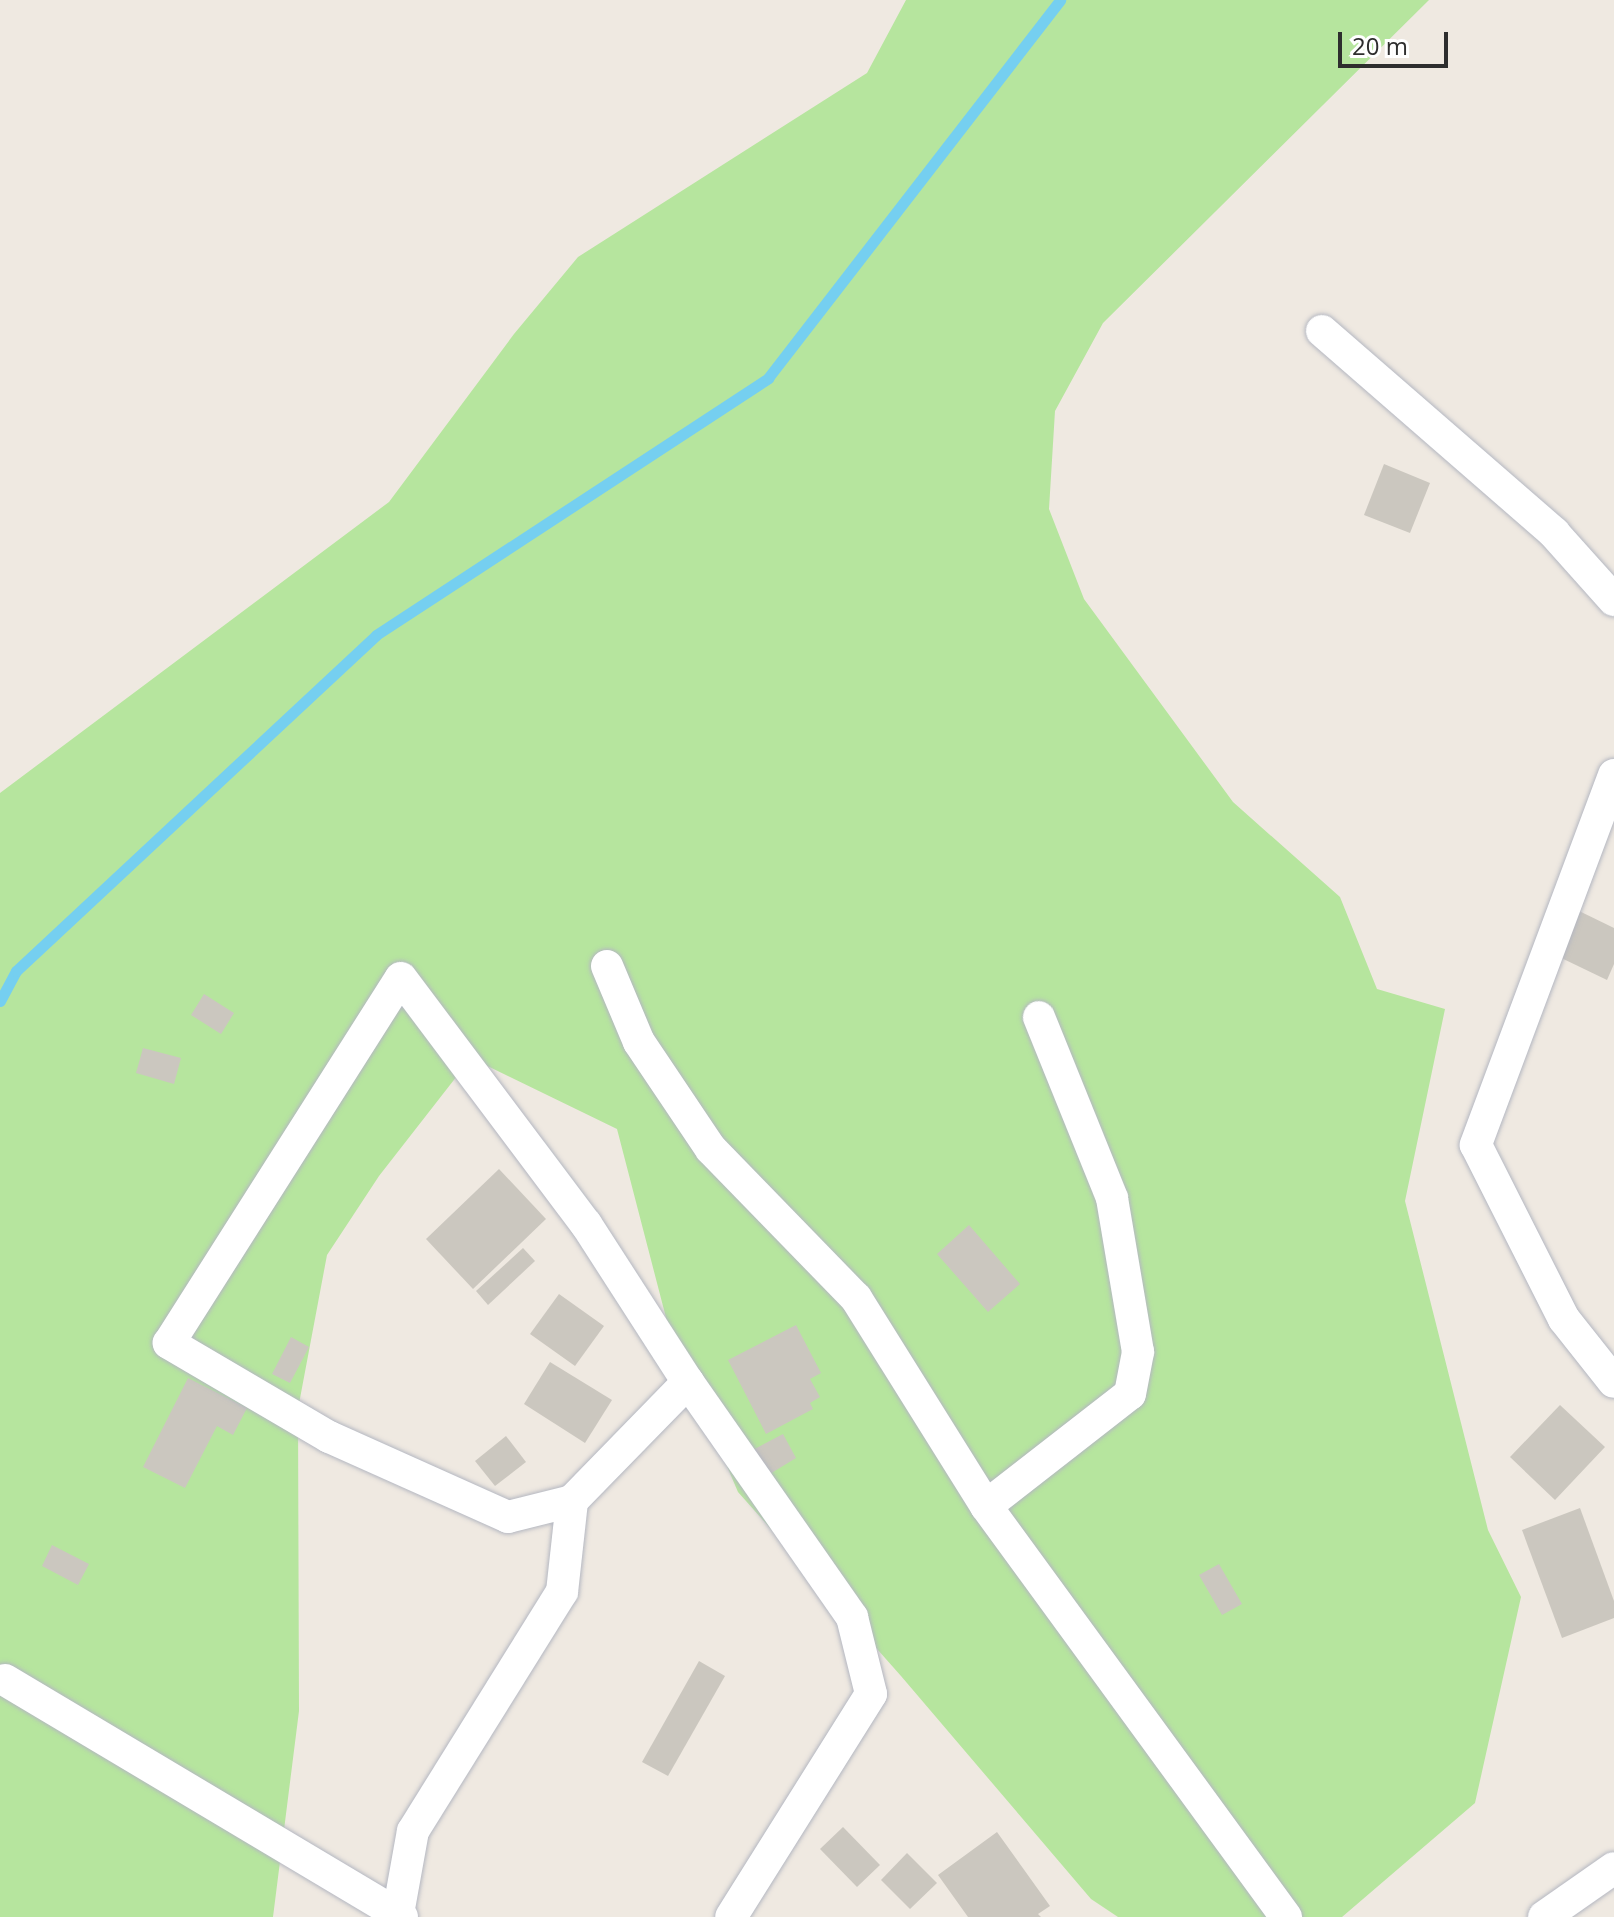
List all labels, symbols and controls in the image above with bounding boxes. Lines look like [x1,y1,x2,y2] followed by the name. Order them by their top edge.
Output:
[1342,16,1452,66] scale bar
[1352,29,1408,62] text: 20 m

